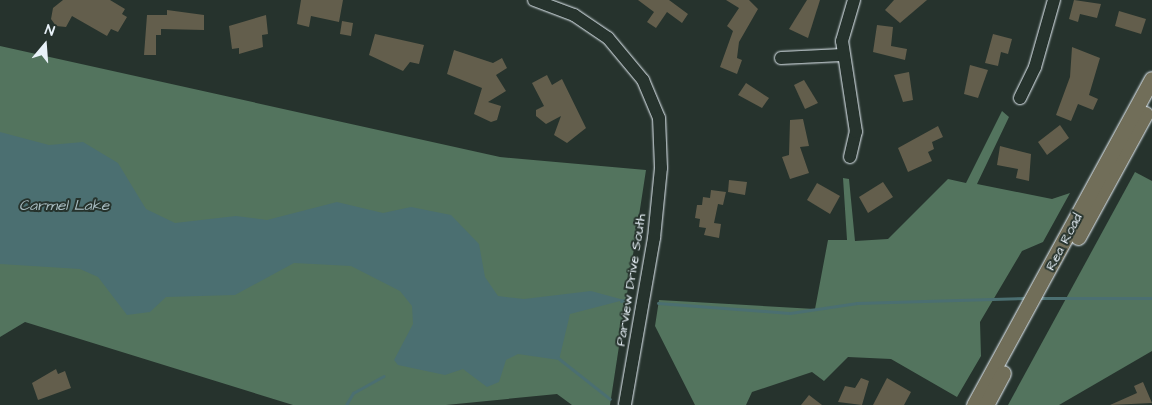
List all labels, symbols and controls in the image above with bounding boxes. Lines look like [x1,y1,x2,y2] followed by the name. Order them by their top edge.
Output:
[20,20,70,70] north arrow
[42,20,57,42] text: N
[19,197,109,215] water label: Carmel Lake
[1042,210,1086,274] street label: Rea Road
[612,213,650,347] street label: Parview Drive South

